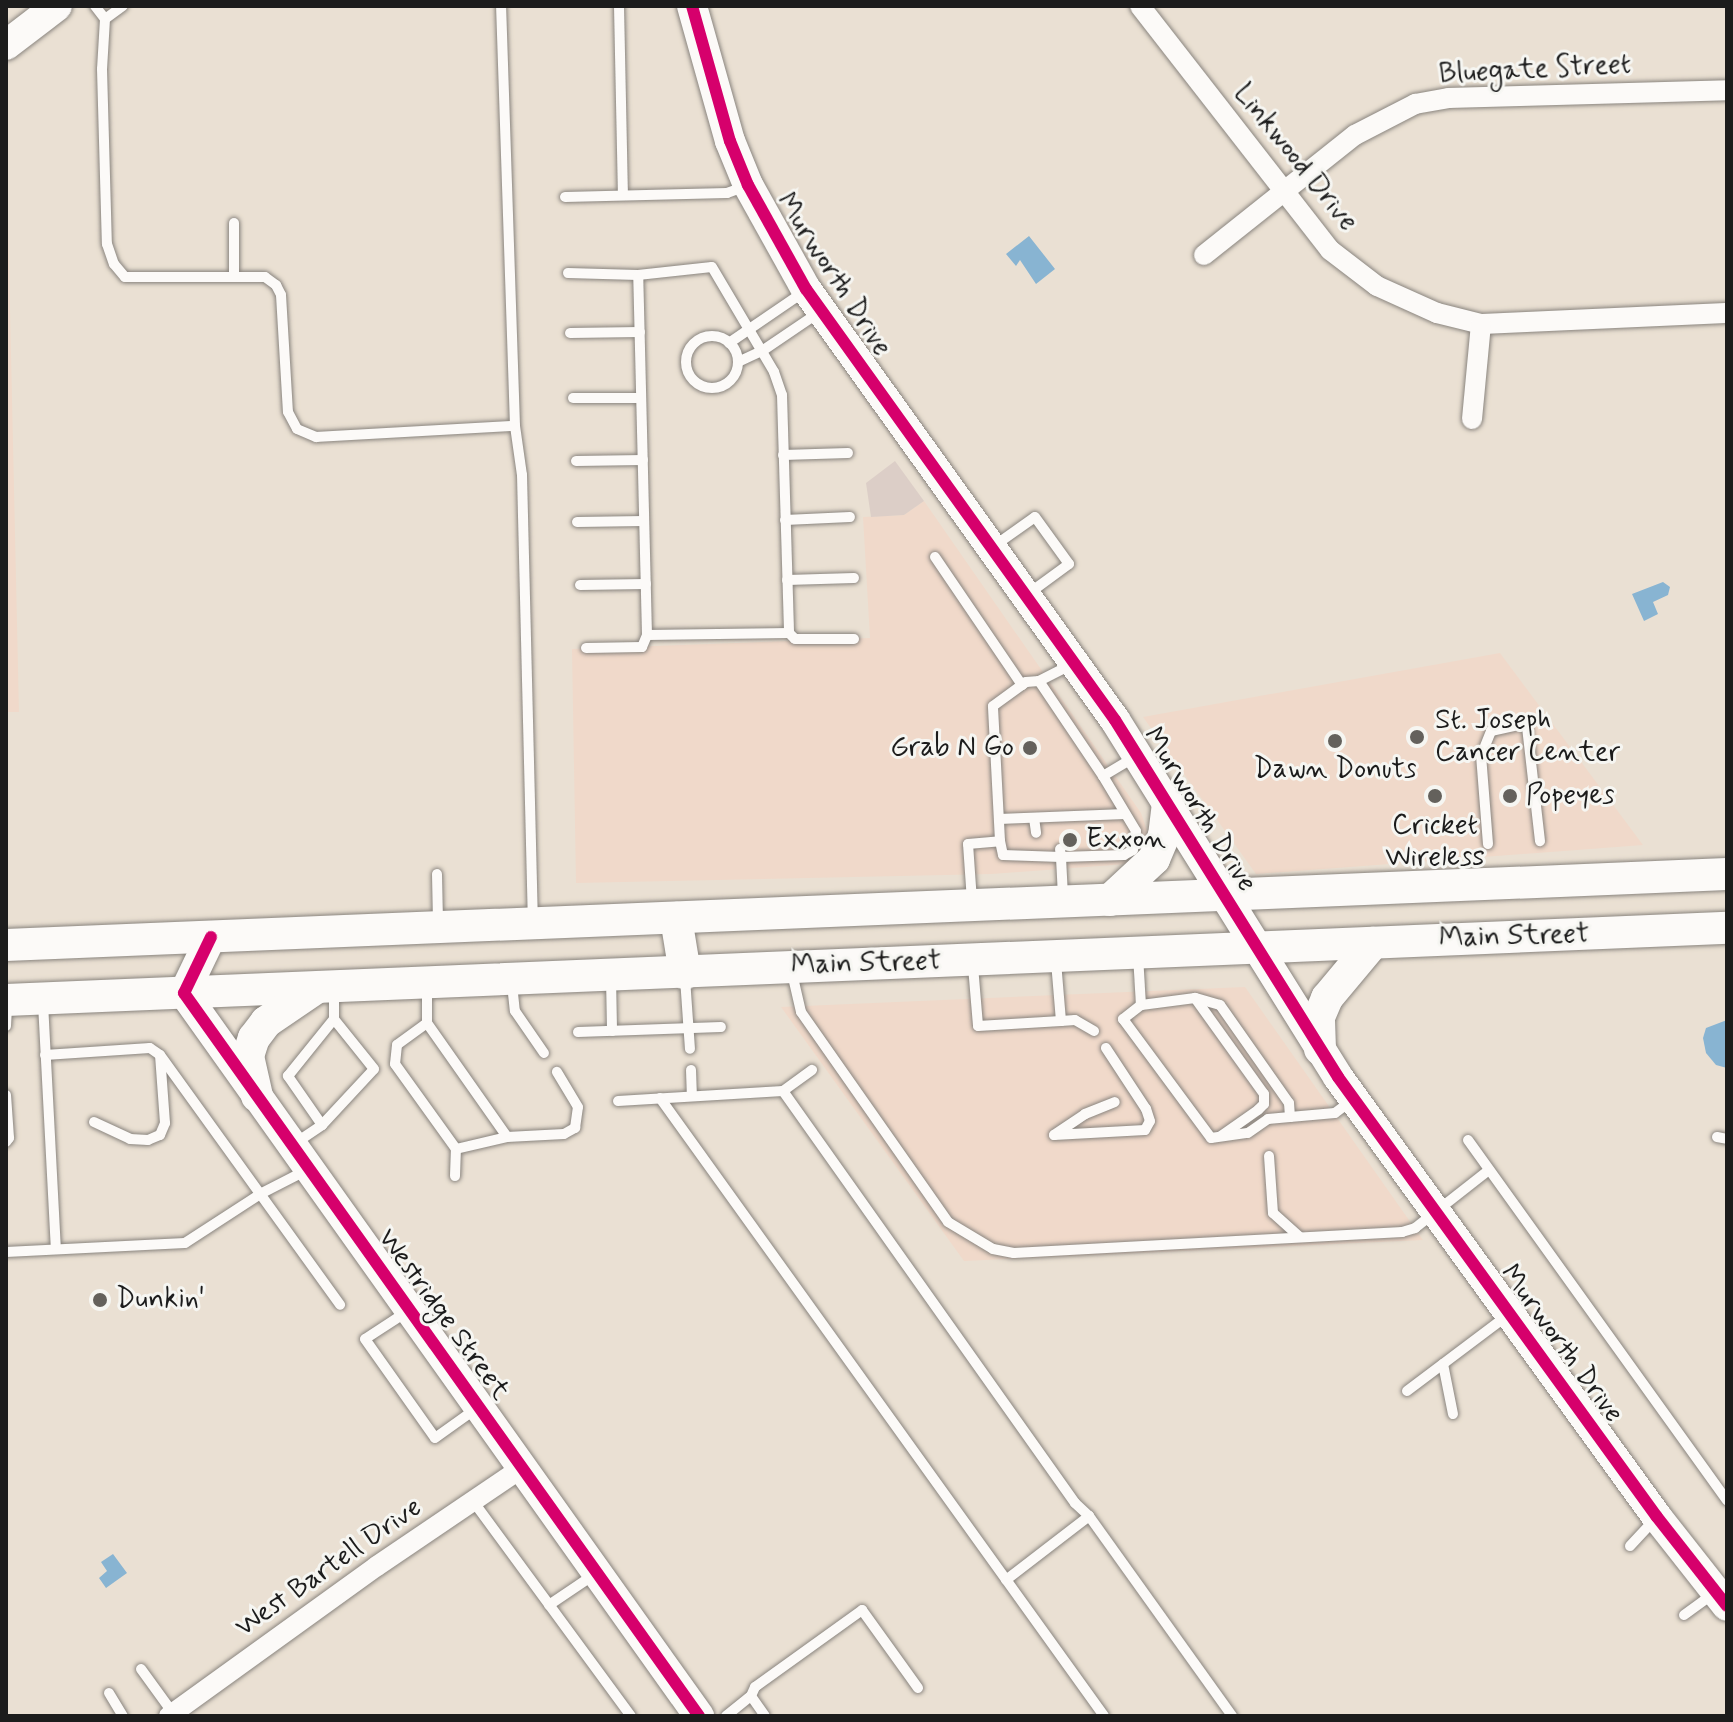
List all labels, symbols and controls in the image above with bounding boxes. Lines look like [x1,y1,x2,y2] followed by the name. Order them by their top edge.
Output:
[1436,48,1634,92] street label: Bluegate Street
[1226,79,1364,237] street label: Linkwood Drive
[768,187,898,363] street label: Murworth Drive
[1435,704,1615,770] place label: St. Joseph Cancer Center
[1135,722,1263,898] street label: Murworth Drive
[1406,726,1428,748] marker: St. Joseph Cancer Center
[890,731,1014,765] place label: Grab N Go
[1326,732,1344,750] marker: Dawn Donuts
[1021,739,1039,757] marker: Grab N Go
[1254,753,1416,787] place label: Dawn Donuts
[1526,779,1615,813] place label: Popeyes
[1426,787,1444,805] marker: Cricket Wireless
[1501,787,1519,805] marker: Popeyes
[1385,809,1485,875] place label: Cricket Wireless
[1086,823,1166,857] place label: Exxon
[1061,831,1079,849] marker: Exxon
[1439,918,1589,956] street label: Main Street
[791,945,941,983] street label: Main Street
[370,1223,516,1407] street label: Westridge Street
[1492,1258,1630,1430] street label: Murworth Drive
[116,1283,205,1317] place label: Dunkin'
[91,1291,109,1309] marker: Dunkin'
[230,1492,428,1644] street label: West Bartell Drive

